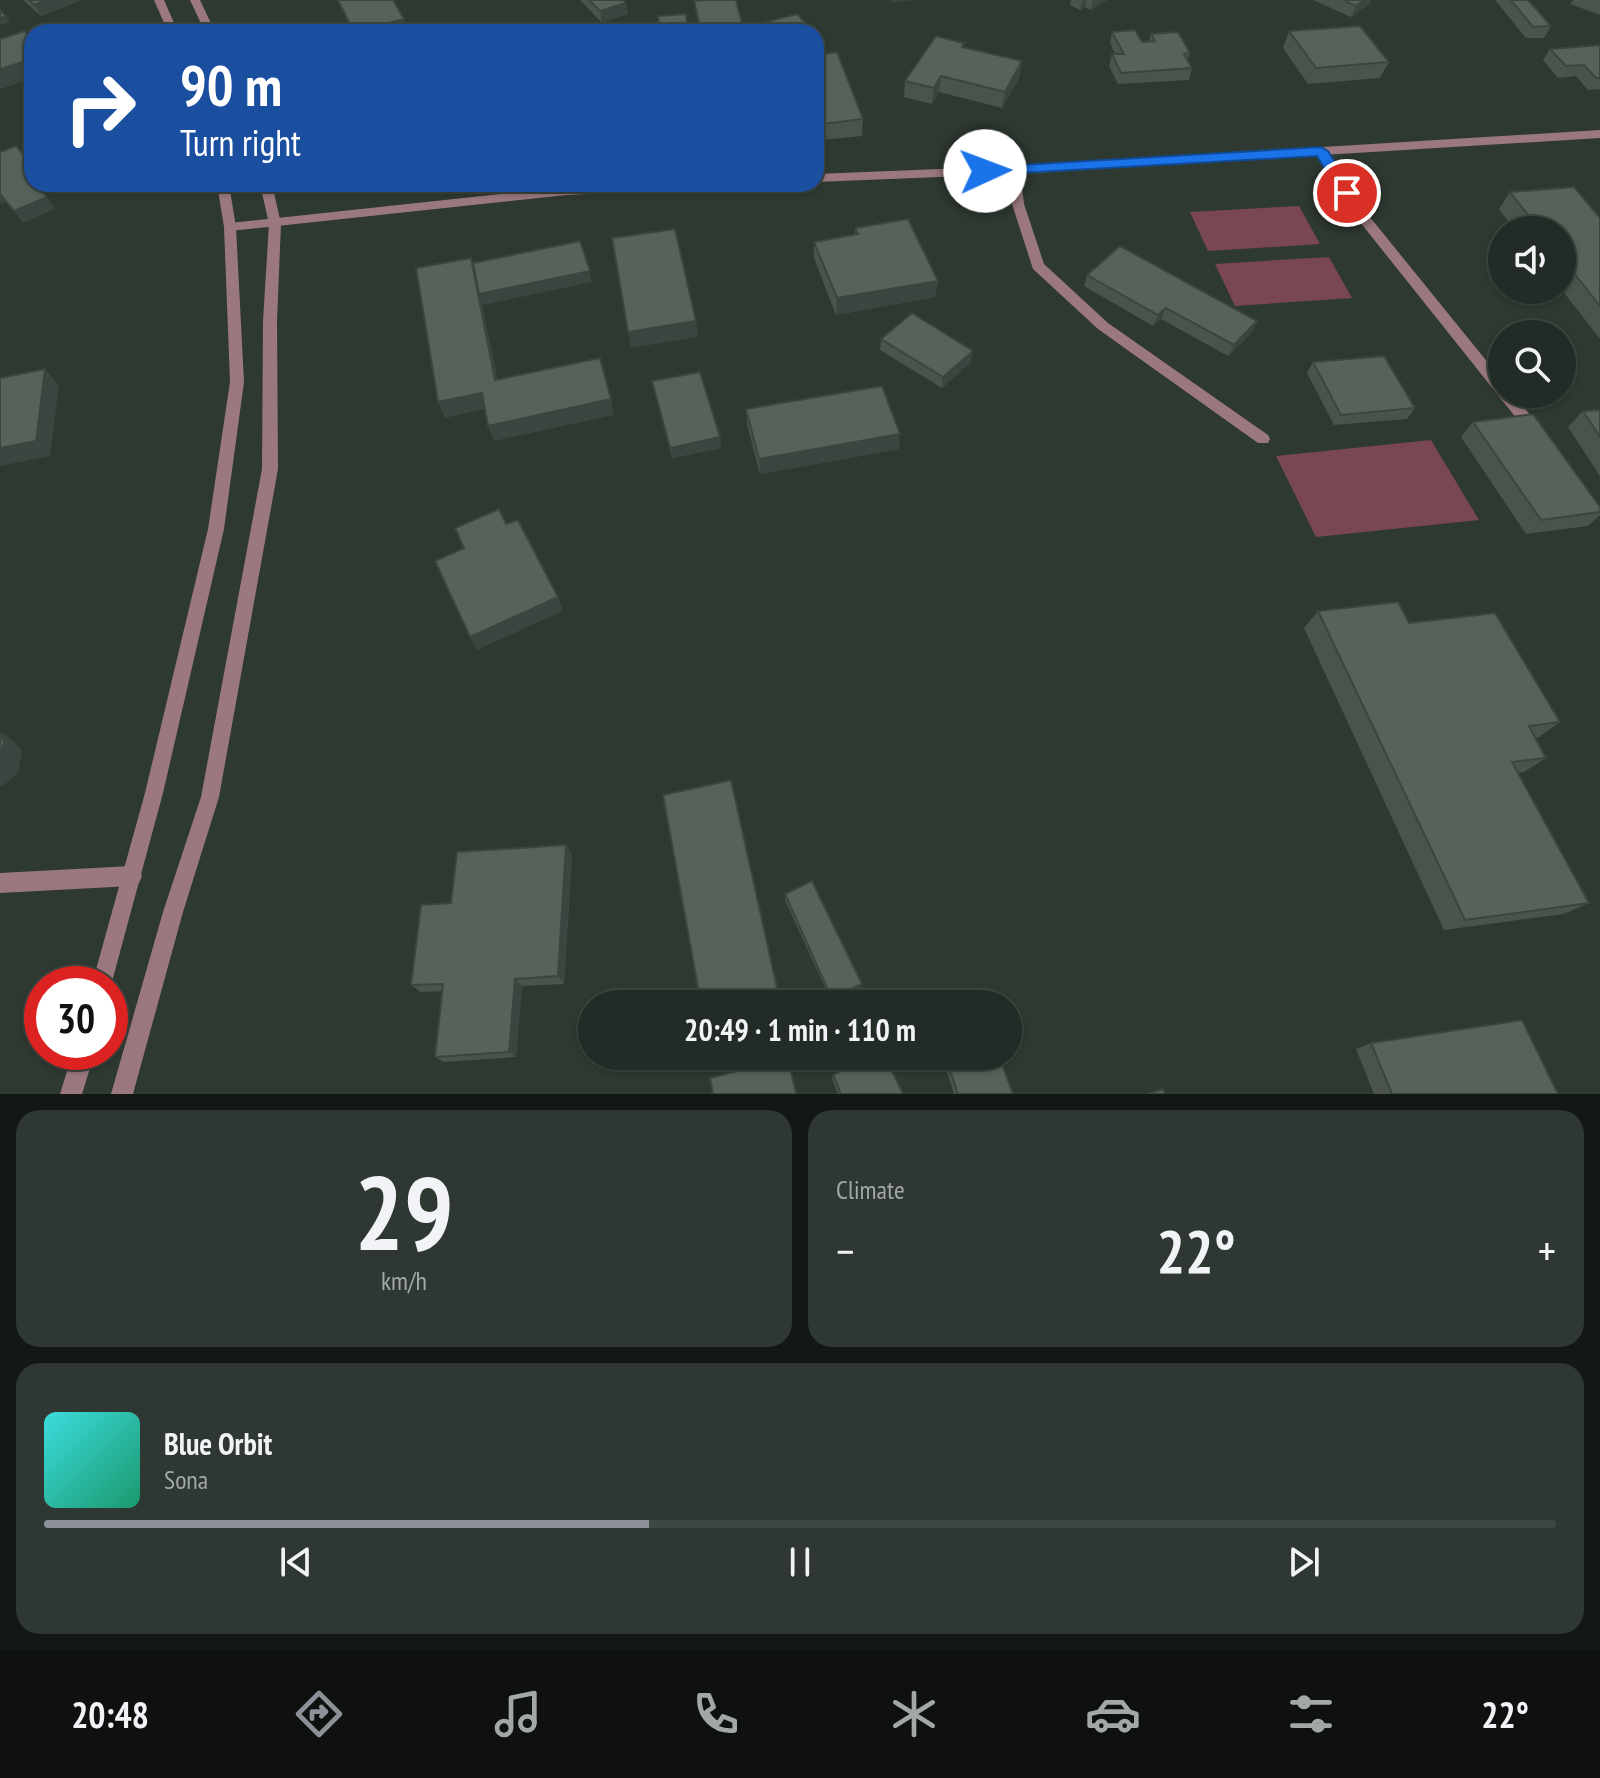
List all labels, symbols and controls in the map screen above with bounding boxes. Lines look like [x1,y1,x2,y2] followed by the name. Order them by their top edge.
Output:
[180,49,282,121] text: 90 m
[48,56,152,160] icon: right
[180,119,301,166] text: Turn right
[943,129,1027,213] position arrow
[1313,159,1381,227] pin
[1325,171,1369,215] icon: arrive
[1488,216,1576,408] map controls
[1488,216,1576,304] button: sound
[1488,320,1576,408] button: search
[24,966,128,1070] speed limit sign: 30
[684,1010,916,1049] text: 20:49 · 1 min · 110 m
[354,1144,454,1279] text: 29
[836,1173,905,1206] text: Climate
[1156,1212,1236,1290] text: 22°
[836,1222,854,1279] text: −
[1538,1222,1556,1279] text: +
[381,1264,427,1297] text: km/h
[164,1424,272,1463] text: Blue Orbit
[164,1463,208,1496] text: Sona
[274,1540,318,1584] icon: previous
[778,1540,822,1584] icon: pause
[1282,1540,1326,1584] icon: next
[291,1686,347,1742] icon: directions
[490,1686,546,1742] icon: music
[688,1686,744,1742] icon: phone
[886,1686,942,1742] icon: climate
[1085,1686,1141,1742] icon: car
[1283,1686,1339,1742] icon: filters
[71,1691,149,1738] text: 20:48
[1481,1691,1529,1738] text: 22°

